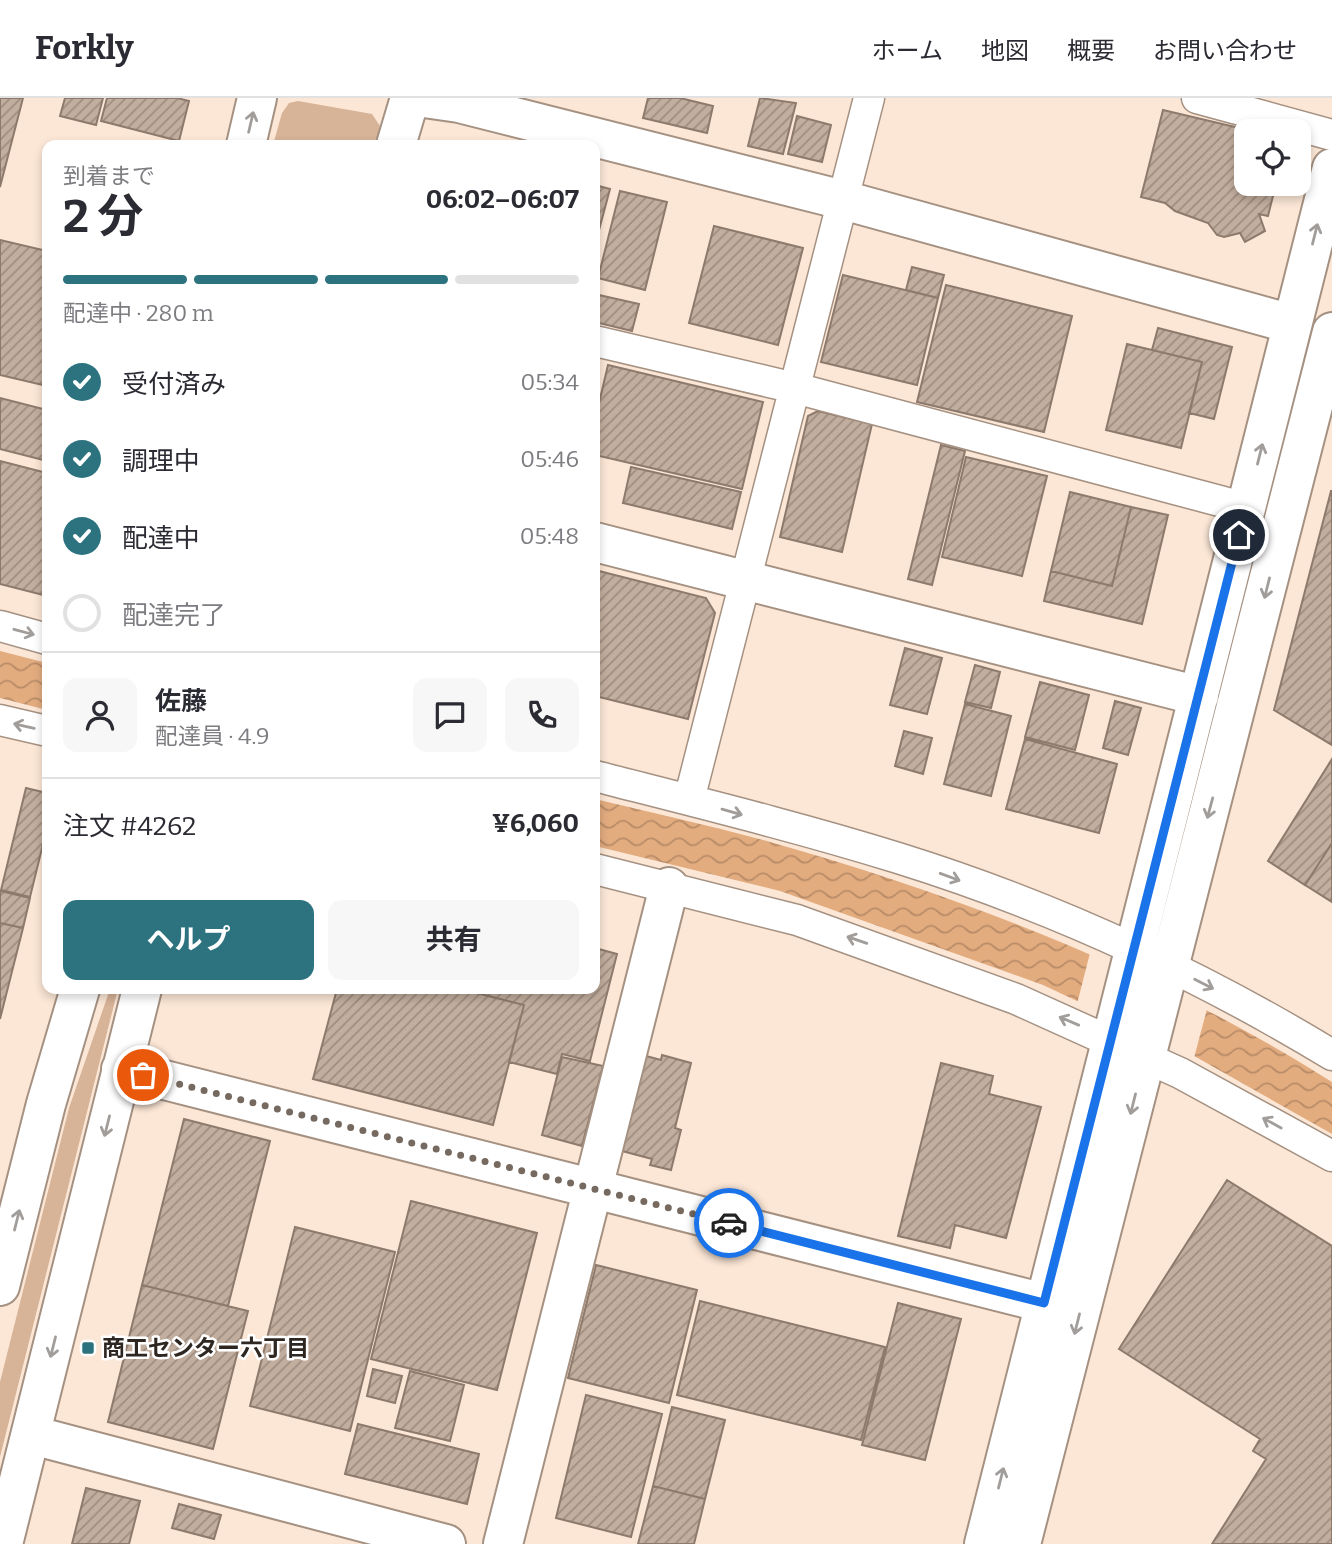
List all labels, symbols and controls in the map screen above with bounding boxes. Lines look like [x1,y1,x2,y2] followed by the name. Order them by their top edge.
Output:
[35,28,134,68] text: Forkly
[872,37,943,65] text: ホーム
[981,37,1029,65] text: 地図
[1067,37,1115,65] text: 概要
[1153,37,1297,65] text: お問い合わせ
[245,111,259,134] one-way arrow
[1234,119,1311,196] map controls
[1234,119,1311,196] button: locate
[63,162,155,190] text: 到着まで
[426,184,579,215] text: 06:02–06:07
[63,189,143,244] text: 2 分
[1309,223,1322,246] one-way arrow
[63,299,214,327] text: 配達中 · 280 m
[63,363,101,401] icon: check
[521,368,579,396] text: 05:34
[122,369,226,400] text: 受付済み
[63,440,101,478] icon: check
[1254,443,1267,466] one-way arrow
[520,445,579,473] text: 05:46
[122,446,200,477] text: 調理中
[1209,505,1269,565] pin
[1220,516,1258,554] icon: home
[63,517,101,555] icon: check
[520,522,579,550] text: 05:48
[122,523,200,554] text: 配達中
[1260,576,1273,599] one-way arrow
[122,600,226,631] text: 配達完了
[12,626,34,639] one-way arrow
[63,678,137,752] button: person
[413,678,487,752] button: chat
[505,678,579,752] button: phone
[155,686,207,717] text: 佐藤
[13,718,36,732] one-way arrow
[155,722,269,750] text: 配達員 · 4.9
[1202,797,1215,819] one-way arrow
[720,806,743,819] one-way arrow
[492,808,579,839] text: ¥6,060
[63,811,196,842] text: 注文 #4262
[938,872,960,884] one-way arrow
[63,900,314,980] button: ヘルプ
[328,900,579,980] button: 共有
[846,933,868,945] one-way arrow
[1193,978,1214,992] one-way arrow
[1059,1014,1080,1027] one-way arrow
[113,1045,173,1105] pin
[124,1056,162,1094] icon: bag
[1126,1092,1139,1114] one-way arrow
[100,1114,113,1137] one-way arrow
[1262,1116,1283,1130] one-way arrow
[694,1188,764,1258] courier
[710,1204,748,1242] icon: car
[11,1209,24,1231] one-way arrow
[1069,1313,1082,1335] one-way arrow
[102,1334,309,1362] place label: 商工センター六丁目
[46,1335,59,1358] one-way arrow
[80,1340,96,1356] marker: 商工センター六丁目
[995,1467,1008,1490] one-way arrow

